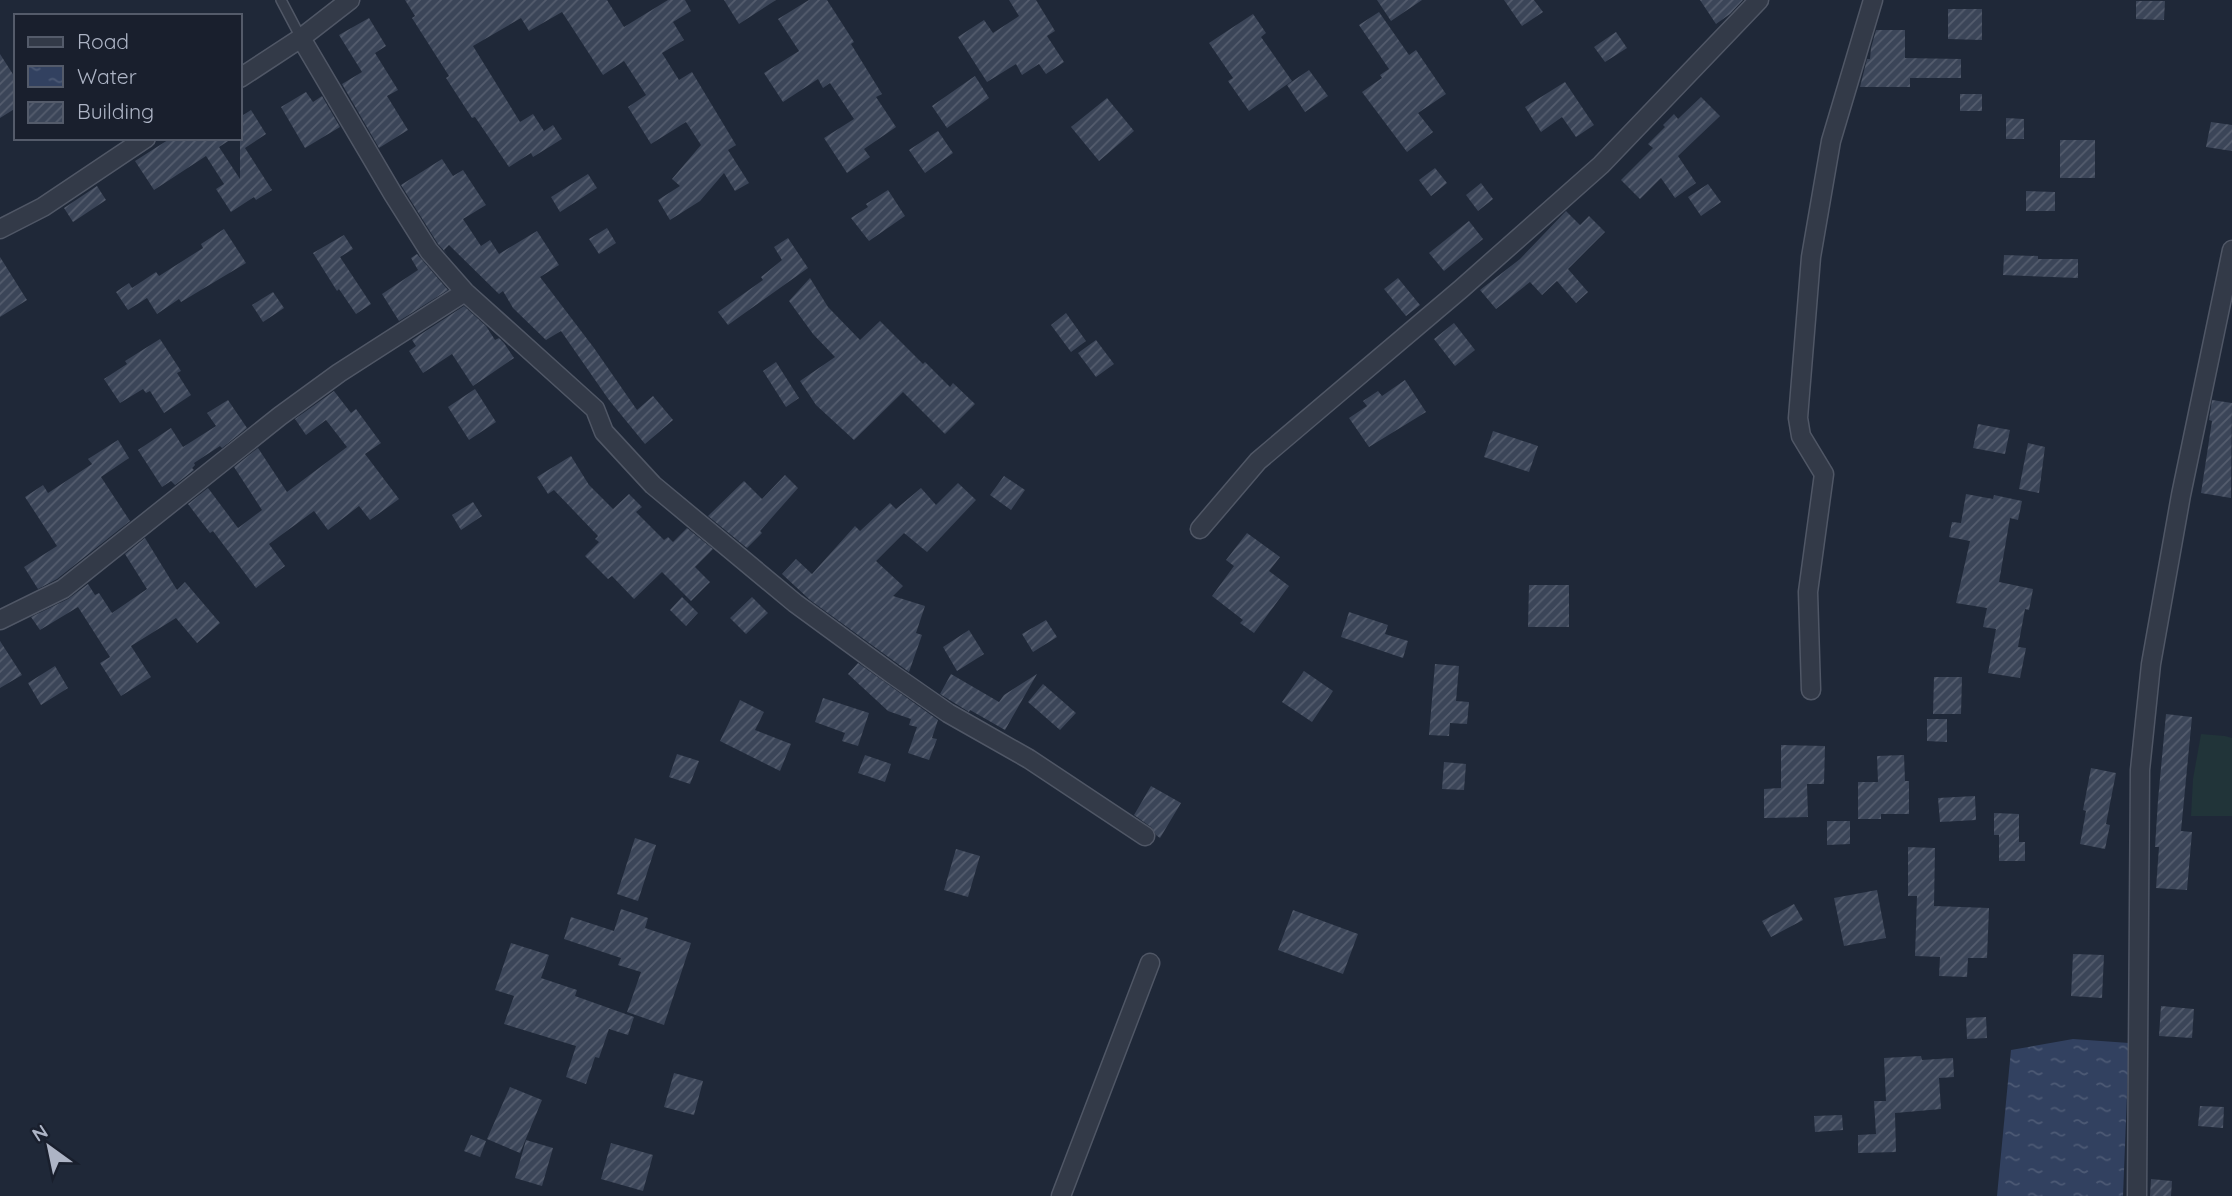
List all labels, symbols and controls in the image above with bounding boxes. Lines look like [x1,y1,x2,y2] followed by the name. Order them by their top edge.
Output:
[14,14,242,140] legend
[77,28,129,54] text: Road
[77,63,137,89] text: Water
[77,98,154,124] text: Building
[14,1112,84,1182] north arrow
[27,1119,52,1147] text: N

